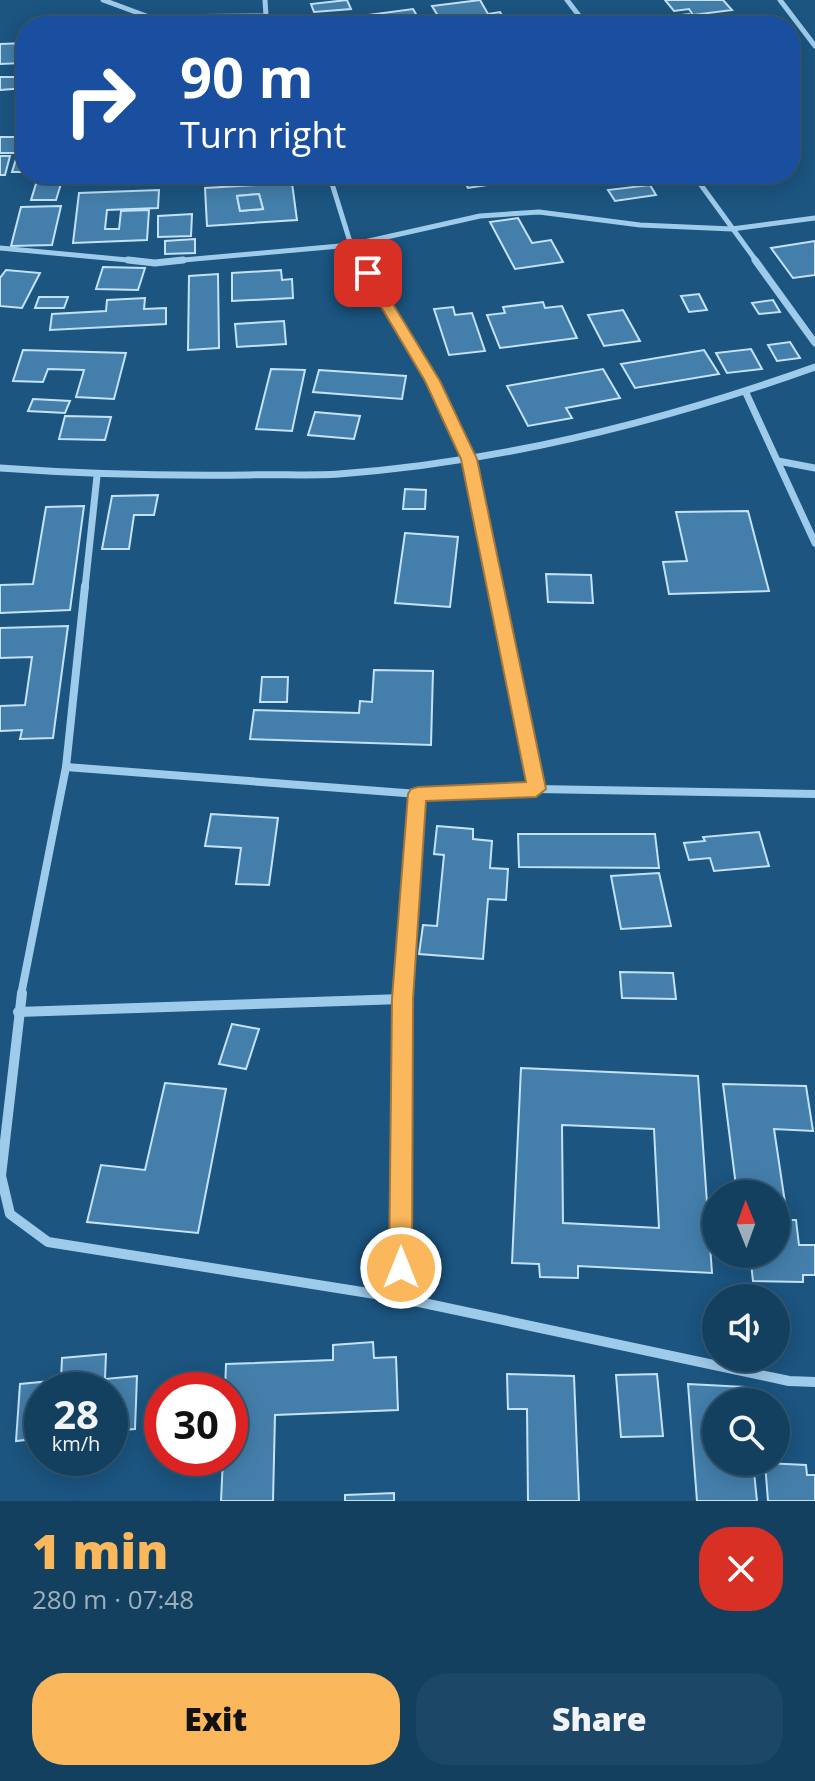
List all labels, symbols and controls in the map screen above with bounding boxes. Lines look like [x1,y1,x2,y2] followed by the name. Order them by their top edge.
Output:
[180,38,314,114] text: 90 m
[48,48,152,152] icon: right
[180,110,346,159] text: Turn right
[334,239,402,307] pin
[346,251,390,295] icon: arrive
[702,1180,790,1268] north arrow
[702,1180,790,1476] map controls
[359,1226,443,1310] position arrow
[702,1284,790,1372] button: sound
[144,1372,248,1476] speed limit sign: 30
[53,1386,99,1441] text: 28
[702,1388,790,1476] button: search
[52,1430,100,1457] text: km/h
[32,1518,168,1583] text: 1 min
[699,1527,783,1611] button: close
[32,1581,194,1617] text: 280 m · 07:48
[32,1673,400,1765] button: Exit
[416,1673,783,1765] button: Share

